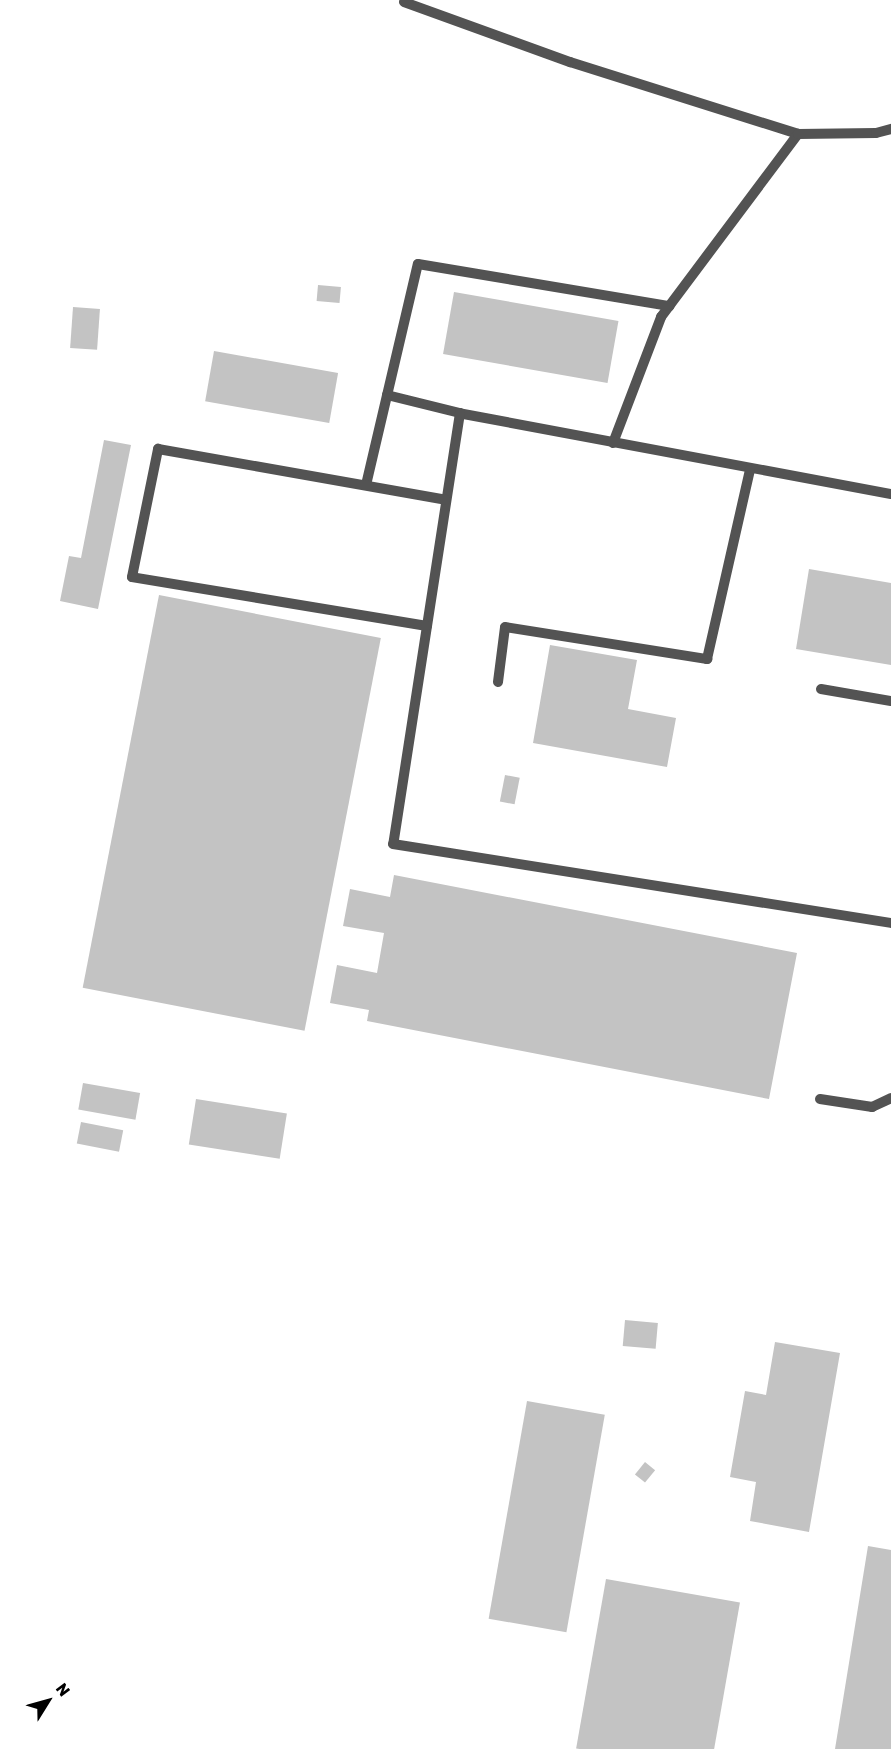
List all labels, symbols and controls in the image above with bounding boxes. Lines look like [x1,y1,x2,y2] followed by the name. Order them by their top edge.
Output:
[18,1671,78,1731] north arrow
[52,1680,74,1700] text: N

